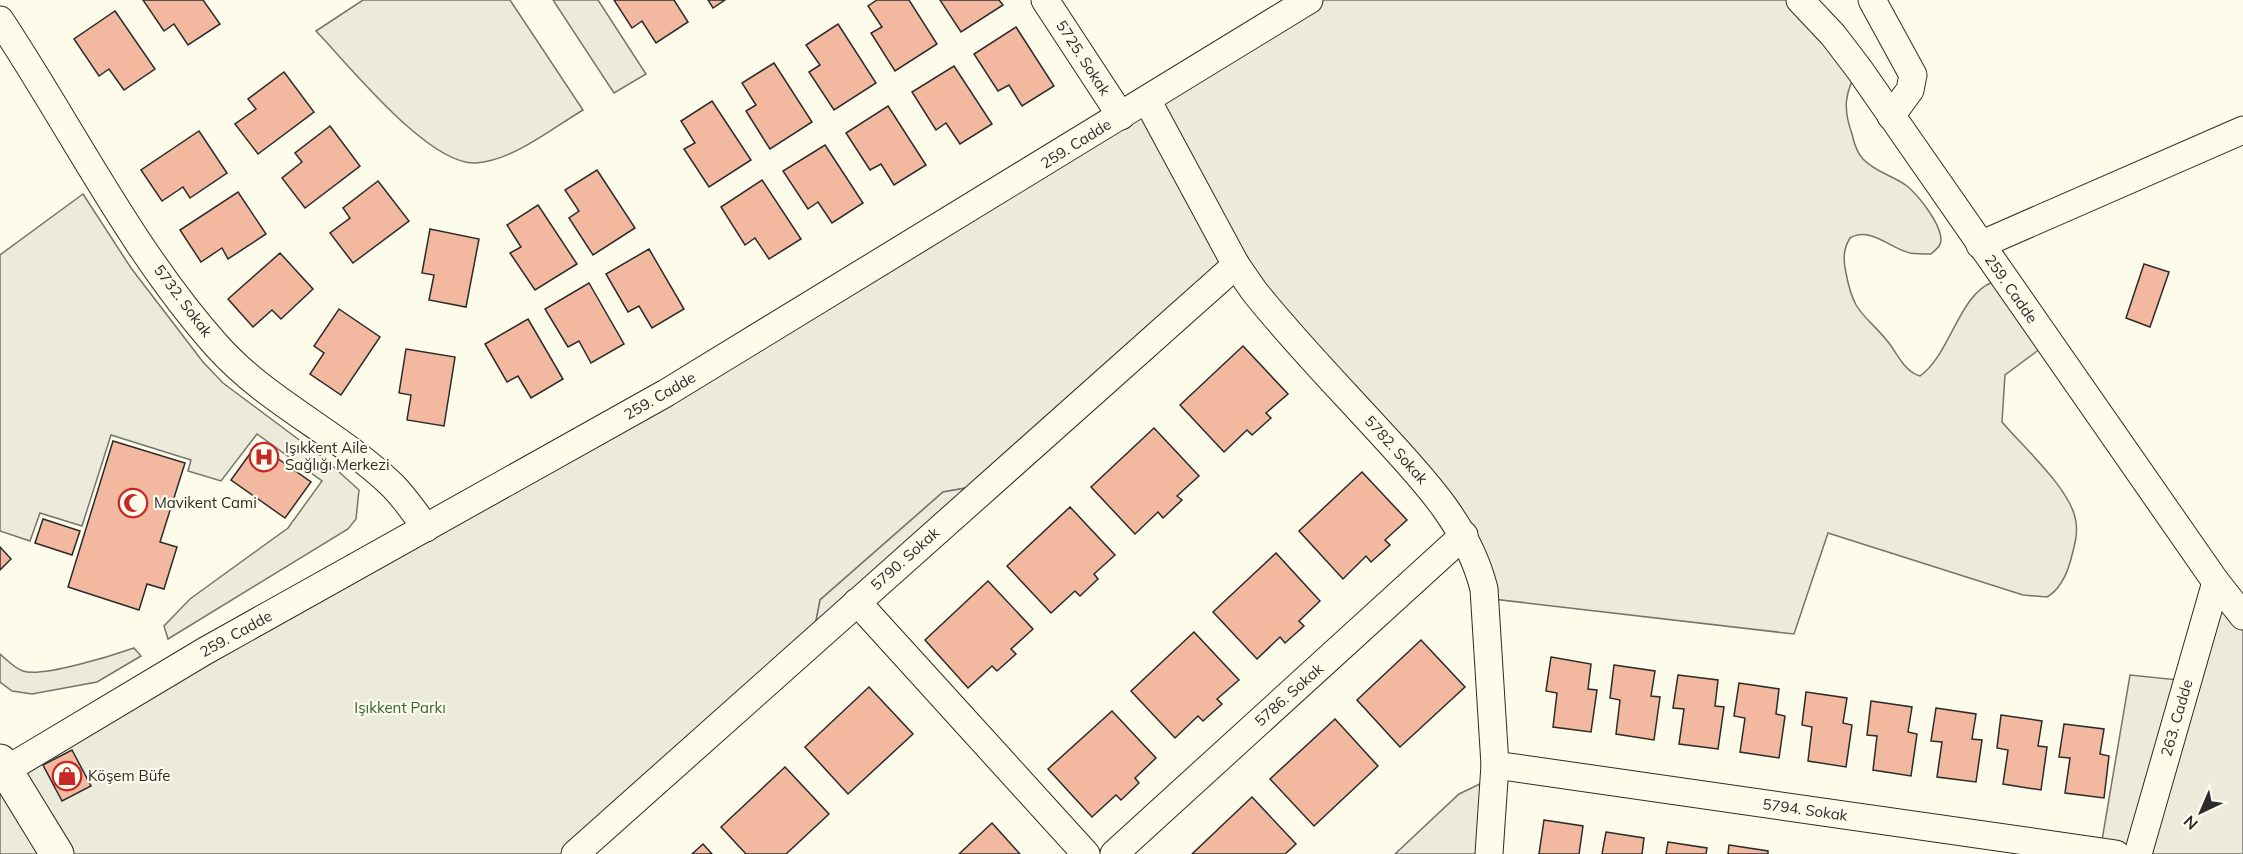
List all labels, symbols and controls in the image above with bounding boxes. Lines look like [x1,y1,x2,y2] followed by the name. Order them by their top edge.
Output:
[1052,17,1115,99] street label: 5725. Sokak
[1037,114,1114,173] street label: 259. Cadde
[1981,251,2042,327] street label: 259. Cadde
[150,261,217,341] street label: 5732. Sokak
[621,367,699,424] street label: 259. Cadde
[1361,411,1432,488] street label: 5782. Sokak
[285,438,390,474] place label: Işıkkent Aile Sağlığı Merkezi
[248,441,280,473] hospital icon: Işıkkent Aile Sağlığı Merkezi
[117,487,149,519] mosque icon: Mavikent Cami
[154,493,257,512] place label: Mavikent Cami
[866,523,943,594] street label: 5790. Sokak
[196,606,275,661] street label: 259. Cadde
[1250,659,1327,730] street label: 5786. Sokak
[2156,677,2197,759] street label: 263. Cadde
[354,698,446,717] park label: Işıkkent Parkı
[51,760,83,792] shop icon: Köşem Büfe
[88,766,170,785] place label: Köşem Büfe
[2171,782,2231,842] north arrow
[1761,794,1849,825] street label: 5794. Sokak
[2179,811,2202,834] text: N

